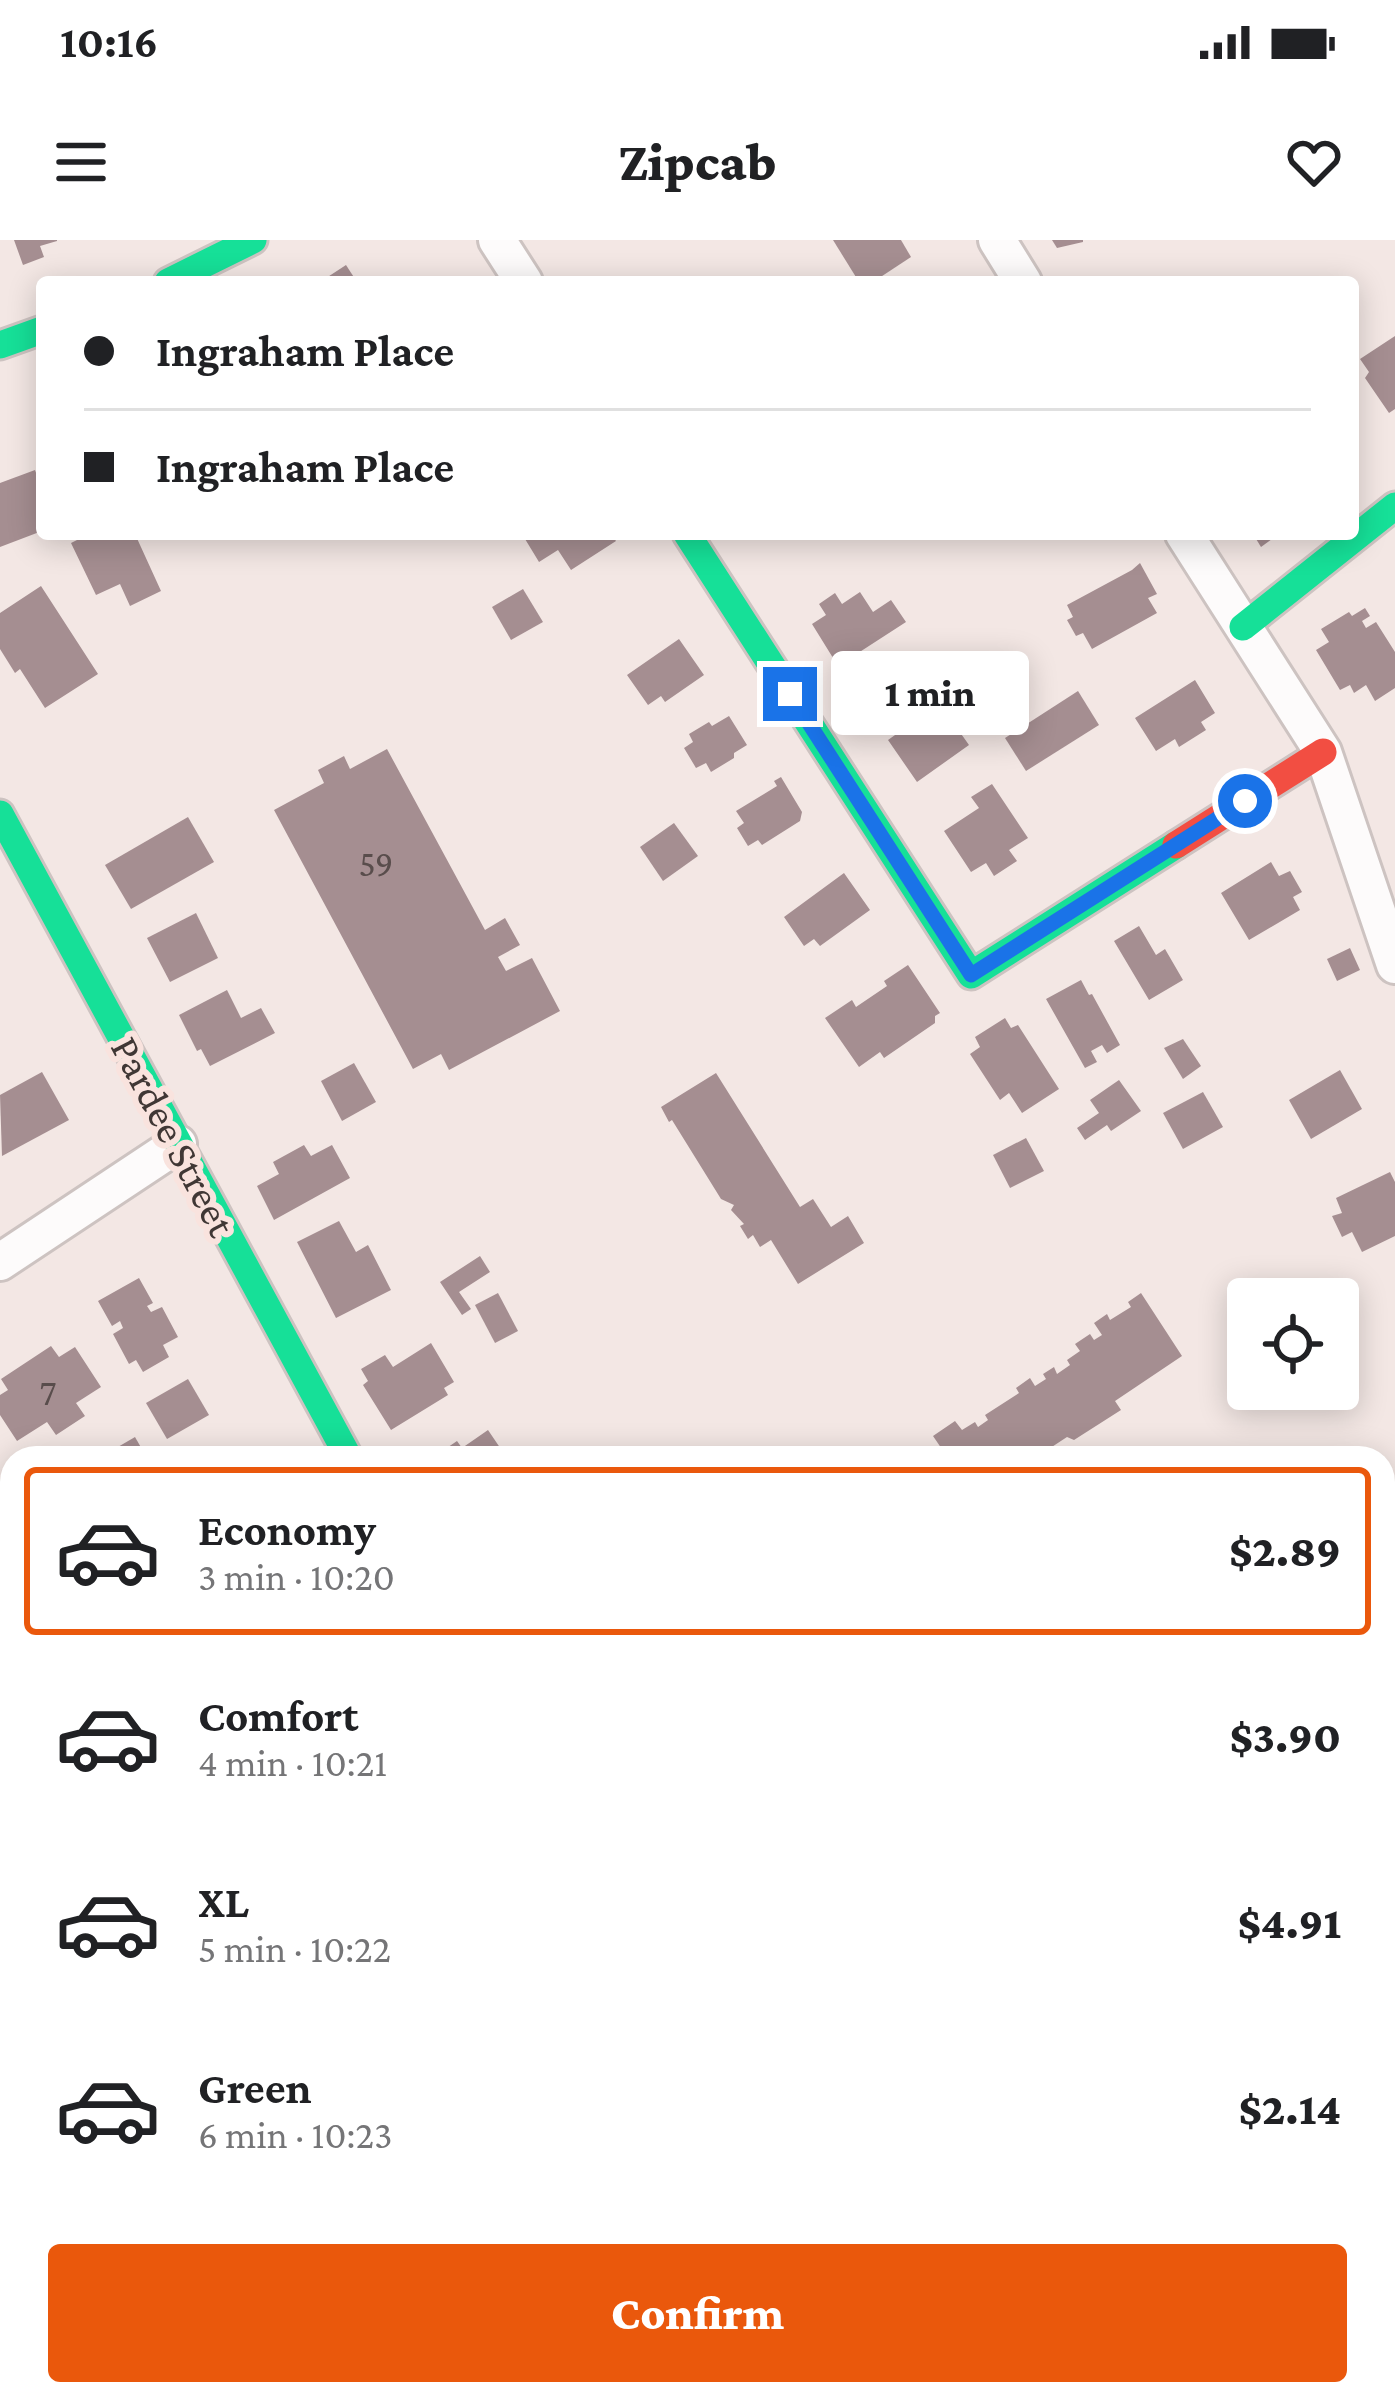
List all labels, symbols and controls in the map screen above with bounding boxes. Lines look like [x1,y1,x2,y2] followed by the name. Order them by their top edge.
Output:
[60,17,158,67] text: 10:16
[48,129,114,195] icon: menu
[1281,129,1347,195] icon: heart
[618,132,777,192] text: Zipcab
[156,326,454,376] text: Ingraham Place
[156,442,454,492] text: Ingraham Place
[832,652,1030,736] callout: 1 min
[763,667,817,721] route end
[884,671,976,714] text: 1 min
[1218,774,1272,828] route start
[359,844,393,884] house number: 59
[102,1028,247,1245] street label: Pardee Street
[1227,1278,1359,1410] map controls
[1227,1278,1359,1410] button: locate
[40,1373,56,1413] house number: 7
[54,1497,162,1605] icon: car
[198,1505,376,1555] text: Economy
[1229,1526,1341,1576] text: $2.89
[198,1555,395,1598] text: 3 min · 10:20
[54,1683,162,1791] icon: car
[198,1691,359,1741] text: Comfort
[1230,1712,1341,1762] text: $3.90
[198,1741,387,1784] text: 4 min · 10:21
[54,1869,162,1977] icon: car
[198,1877,249,1927] text: XL
[1237,1898,1341,1948] text: $4.91
[198,1927,391,1970] text: 5 min · 10:22
[54,2055,162,2163] icon: car
[198,2063,312,2113] text: Green
[1239,2084,1341,2134] text: $2.14
[198,2113,393,2156] text: 6 min · 10:23
[48,2244,1347,2382] button: Confirm

